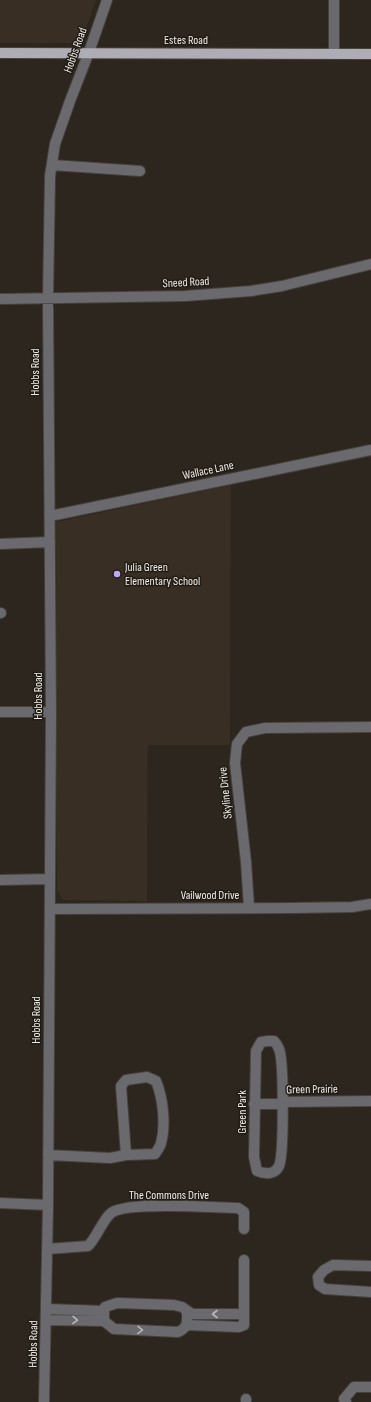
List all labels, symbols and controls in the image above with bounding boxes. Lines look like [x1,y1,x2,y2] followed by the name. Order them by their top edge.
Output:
[60,25,91,75] street label: Hobbs Road
[164,33,208,48] street label: Estes Road
[162,274,210,291] street label: Sneed Road
[28,348,43,396] street label: Hobbs Road
[181,458,235,483] street label: Wallace Lane
[124,560,200,589] place label: Julia Green Elementary School
[112,569,122,579] marker: Julia Green Elementary School
[31,672,46,720] street label: Hobbs Road
[215,766,236,820] street label: Skyline Drive
[181,888,239,903] street label: Vailwood Drive
[29,996,44,1044] street label: Hobbs Road
[286,1082,338,1097] street label: Green Prairie
[235,1090,250,1134] street label: Green Park
[129,1188,209,1203] street label: The Commons Drive
[212,1310,218,1318] one-way arrow
[72,1316,78,1325] one-way arrow
[26,1320,41,1368] street label: Hobbs Road
[137,1326,143,1334] one-way arrow

